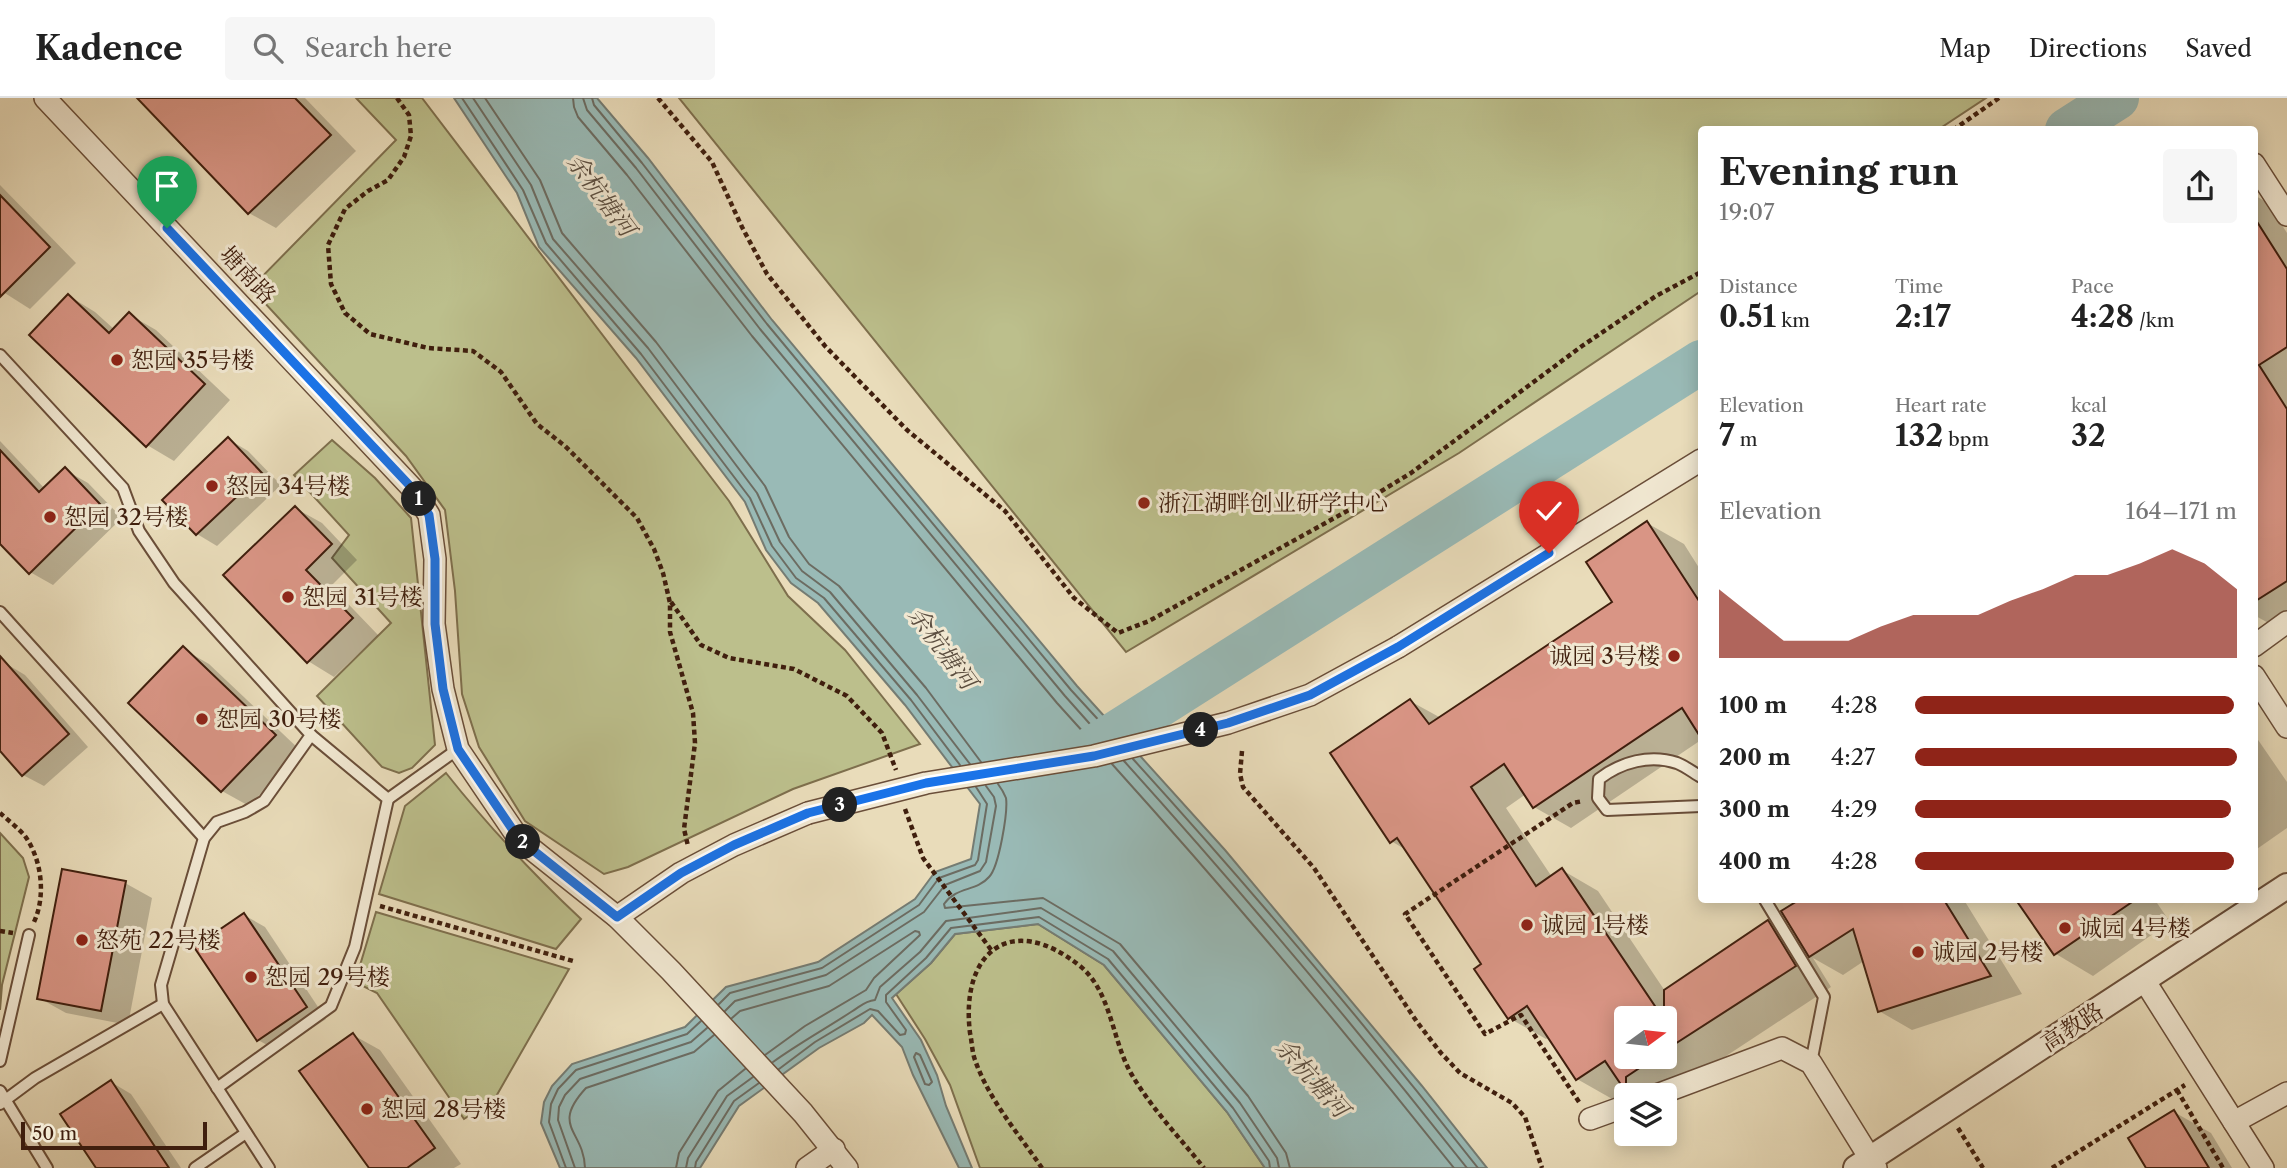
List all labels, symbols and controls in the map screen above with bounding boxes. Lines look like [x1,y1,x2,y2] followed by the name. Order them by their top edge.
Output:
[225,17,715,80] search box
[35,28,183,69] text: Kadence
[249,29,287,67] icon: search
[305,32,452,64] text: Search here
[1939,34,1991,63] text: Map
[2029,34,2147,63] text: Directions
[2185,34,2252,63] text: Saved
[561,148,644,245] water label: 余杭塘河
[1719,148,1959,195] text: Evening run
[2163,149,2237,223] button: share
[137,156,197,228] pin
[148,167,186,205] icon: arrive
[1719,198,1775,226] text: 19:07
[214,240,282,310] street label: 塘南路
[1719,275,1798,298] text: Distance
[1895,275,1943,298] text: Time
[2071,275,2114,298] text: Pace
[1719,298,1776,335] text: 0.51
[1895,298,1951,335] text: 2:17
[2071,298,2134,335] text: 4:28
[1776,309,1810,332] text: km
[2134,309,2174,332] text: /km
[131,346,254,374] place label: 恕园 35号楼
[109,352,125,368] marker: 恕园 35号楼
[1719,394,1804,417] text: Elevation
[1895,394,1987,417] text: Heart rate
[2071,394,2107,417] text: kcal
[1719,417,1735,454] text: 7
[1895,417,1943,454] text: 132
[2071,417,2106,454] text: 32
[1735,428,1757,451] text: m
[1943,428,1989,451] text: bpm
[226,472,350,500] place label: 怒园 34号楼
[204,478,220,494] marker: 怒园 34号楼
[1519,481,1579,553] pin
[402,482,436,516] pin: 1
[414,487,423,510] text: 1
[1158,489,1388,517] place label: 浙江湖畔创业研学中心
[1530,492,1568,530] icon: check
[1136,495,1152,511] marker: 浙江湖畔创业研学中心
[1719,497,1822,525] text: Elevation
[2125,497,2237,525] text: 164–171 m
[64,503,188,531] place label: 恕园 32号楼
[42,509,58,525] marker: 恕园 32号楼
[302,583,422,611] place label: 恕园 31号楼
[280,589,296,605] marker: 恕园 31号楼
[902,601,985,698] water label: 余杭塘河
[1549,642,1660,670] place label: 诚园 3号楼
[1666,648,1682,664] marker: 诚园 3号楼
[1719,691,1787,719] text: 100 m
[1831,691,1878,719] text: 4:28
[216,705,341,733] place label: 恕园 30号楼
[194,711,210,727] marker: 恕园 30号楼
[1184,712,1218,748] pin: 4
[1195,718,1206,741] text: 4
[1719,743,1791,771] text: 200 m
[1831,743,1875,771] text: 4:27
[822,788,858,822] pin: 3
[834,793,845,816] text: 3
[1719,795,1790,823] text: 300 m
[1831,795,1877,823] text: 4:29
[505,824,540,860] pin: 2
[517,830,528,853] text: 2
[1719,847,1791,875] text: 400 m
[1831,847,1878,875] text: 4:28
[1541,911,1649,939] place label: 诚园 1号楼
[2079,914,2190,942] place label: 诚园 4号楼
[1519,917,1535,933] marker: 诚园 1号楼
[2057,920,2073,936] marker: 诚园 4号楼
[96,926,221,954] place label: 怒苑 22号楼
[74,932,90,948] marker: 怒苑 22号楼
[1932,938,2043,966] place label: 诚园 2号楼
[1910,944,1926,960] marker: 诚园 2号楼
[265,963,390,991] place label: 恕园 29号楼
[243,969,259,985] marker: 恕园 29号楼
[2035,996,2109,1058] street label: 高教路
[1614,1006,1676,1069] north arrow
[1614,1006,1677,1146] map controls
[1269,1032,1358,1126] water label: 余杭塘河
[1614,1083,1677,1146] button: layers
[381,1095,506,1123] place label: 恕园 28号楼
[359,1101,375,1117] marker: 恕园 28号楼
[21,1119,206,1151] scale bar
[32,1122,77,1145] text: 50 m

